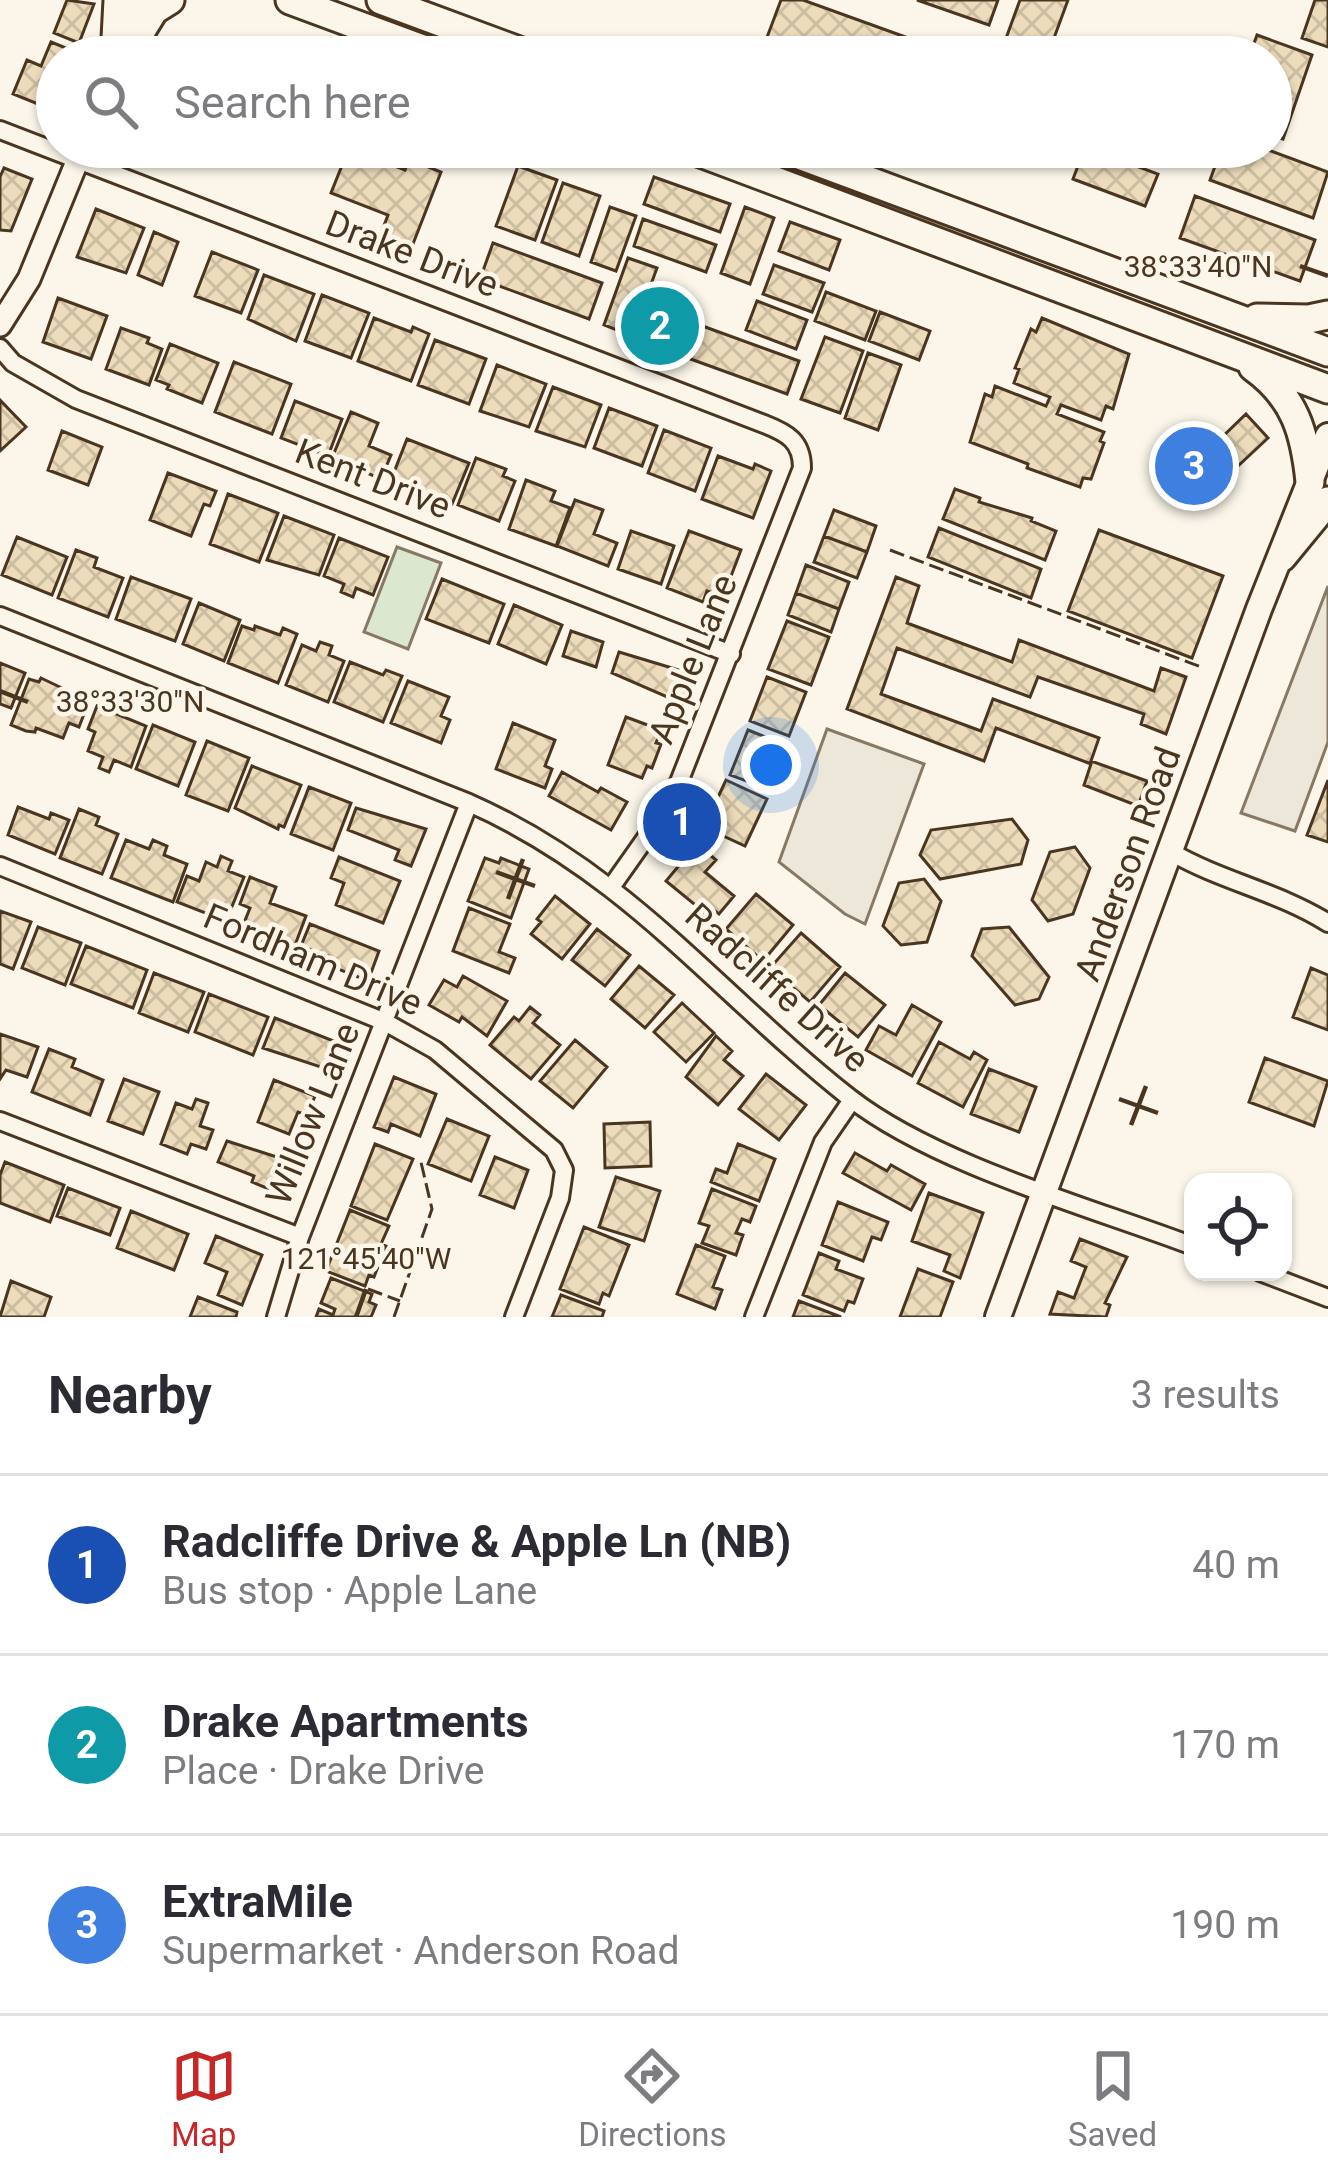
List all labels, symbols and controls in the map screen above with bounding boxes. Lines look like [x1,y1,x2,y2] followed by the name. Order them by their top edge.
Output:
[36,36,1292,168] search box
[78,69,144,135] icon: search
[174,76,411,129] text: Search here
[320,202,504,306] street label: Drake Drive
[1124,249,1272,284] text: 38°33'40"N
[621,281,699,371] pin: 2
[1155,421,1233,511] pin: 3
[290,430,456,528] street label: Kent Drive
[640,568,746,750] street label: Apple Lane
[56,684,204,719] text: 38°33'30"N
[741,735,801,795] your location
[1066,741,1190,987] street label: Anderson Road
[643,777,721,867] pin: 1
[198,895,428,1025] street label: Fordham Drive
[677,895,877,1081] street label: Radcliffe Drive
[257,1017,369,1211] street label: Willow Lane
[1184,1173,1292,1281] map controls
[1184,1173,1292,1281] button: locate
[281,1241,451,1276] text: 121°45'40"W
[48,1366,212,1425] text: Nearby
[1131,1372,1280,1418] text: 3 results
[162,1515,791,1568] text: Radcliffe Drive & Apple Ln (NB)
[76,1542,98,1588] text: 1
[1192,1542,1280,1588] text: 40 m
[162,1568,537,1614] text: Bus stop · Apple Lane
[162,1695,529,1748] text: Drake Apartments
[76,1722,98,1768] text: 2
[1170,1722,1280,1768] text: 170 m
[162,1748,485,1794] text: Place · Drake Drive
[162,1875,353,1928] text: ExtraMile
[76,1902,98,1948] text: 3
[1170,1902,1280,1948] text: 190 m
[162,1928,679,1974] text: Supermarket · Anderson Road
[171,2043,237,2154] tab: Map
[578,2043,727,2154] tab: Directions
[1068,2043,1157,2154] tab: Saved

